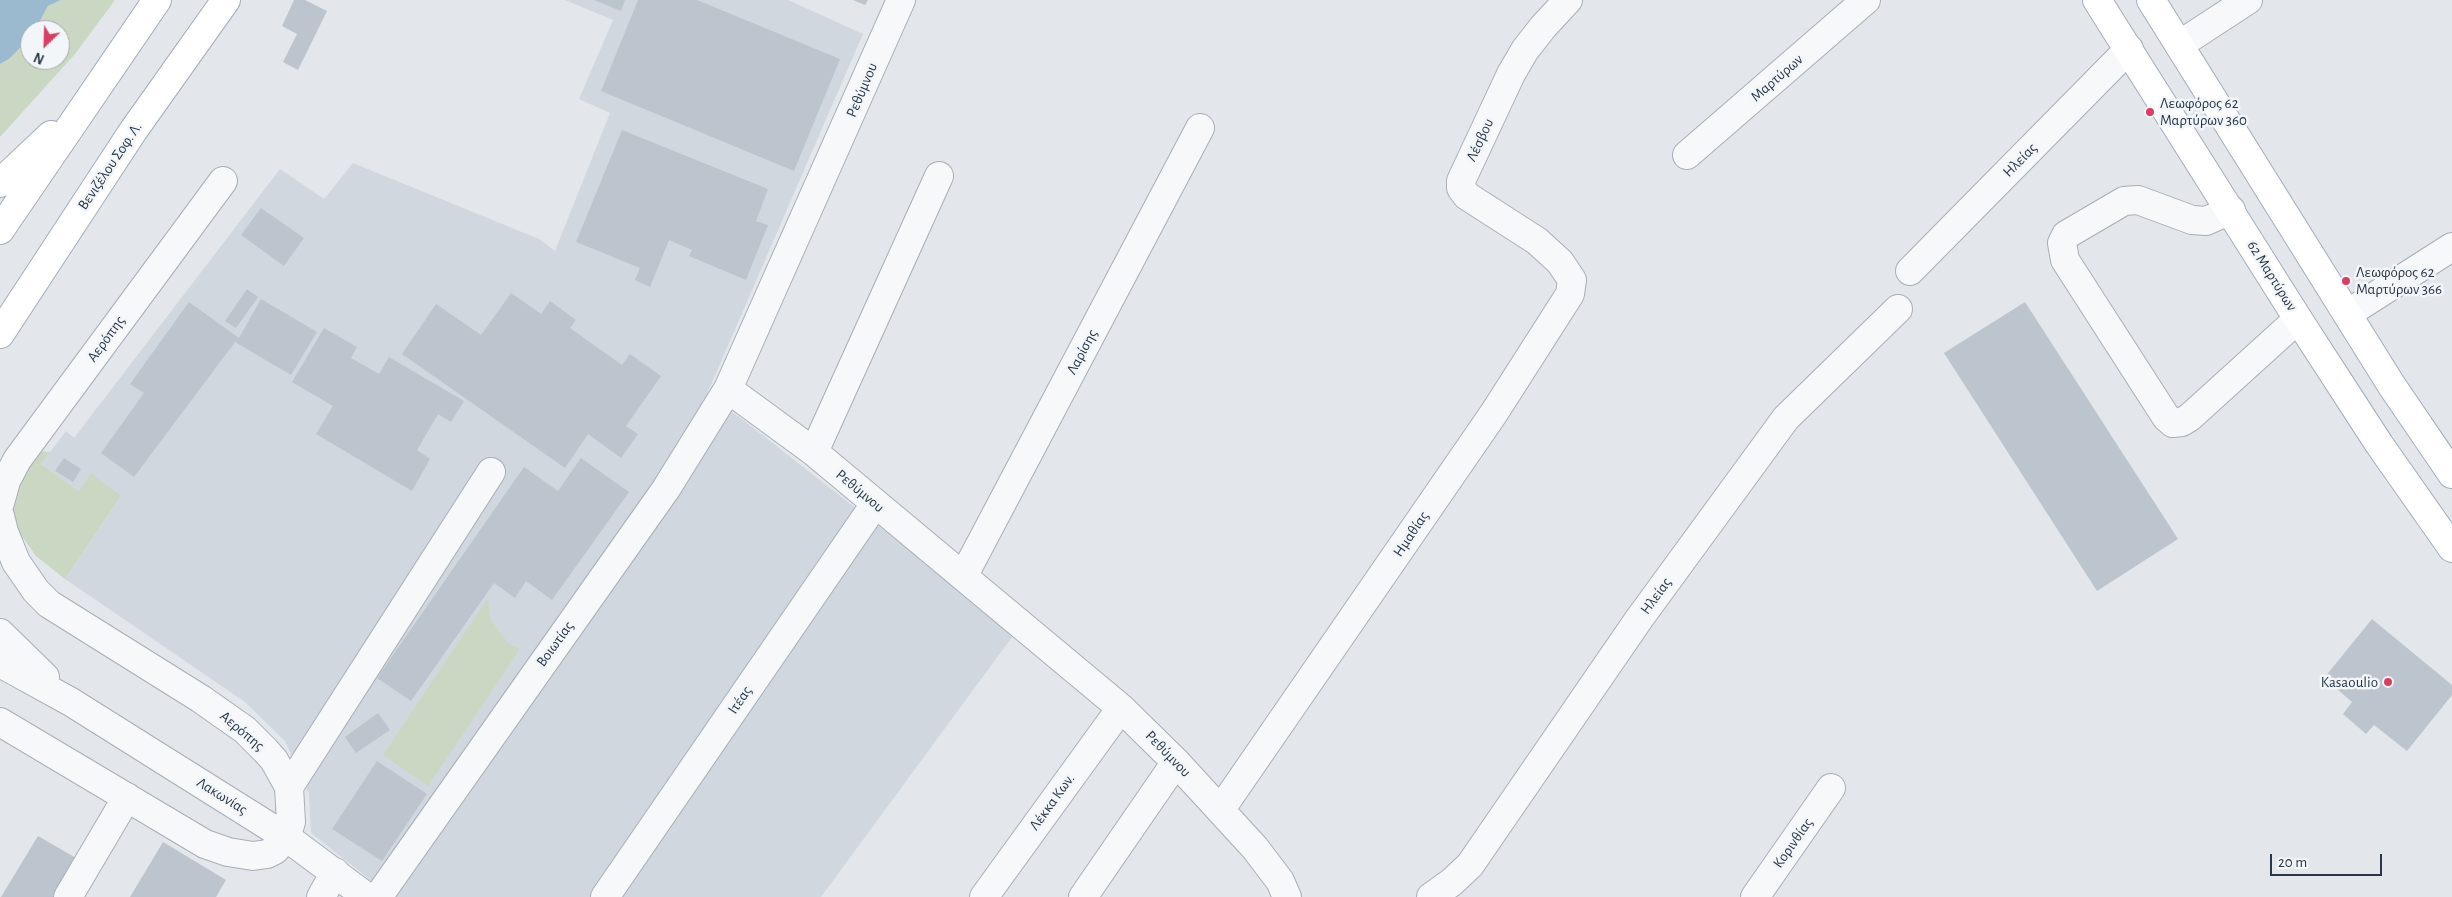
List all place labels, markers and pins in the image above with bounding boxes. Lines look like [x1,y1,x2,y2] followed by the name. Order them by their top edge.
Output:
[2160,94,2247,129] place label: Λεωφόρος 62 Μαρτύρων 360
[2144,106,2156,118] marker: Λεωφόρος 62 Μαρτύρων 360
[2356,263,2442,298] place label: Λεωφόρος 62 Μαρτύρων 366
[2340,275,2352,287] marker: Λεωφόρος 62 Μαρτύρων 366
[2321,673,2378,691] place label: Kasaoulio
[2382,676,2394,688] marker: Kasaoulio

